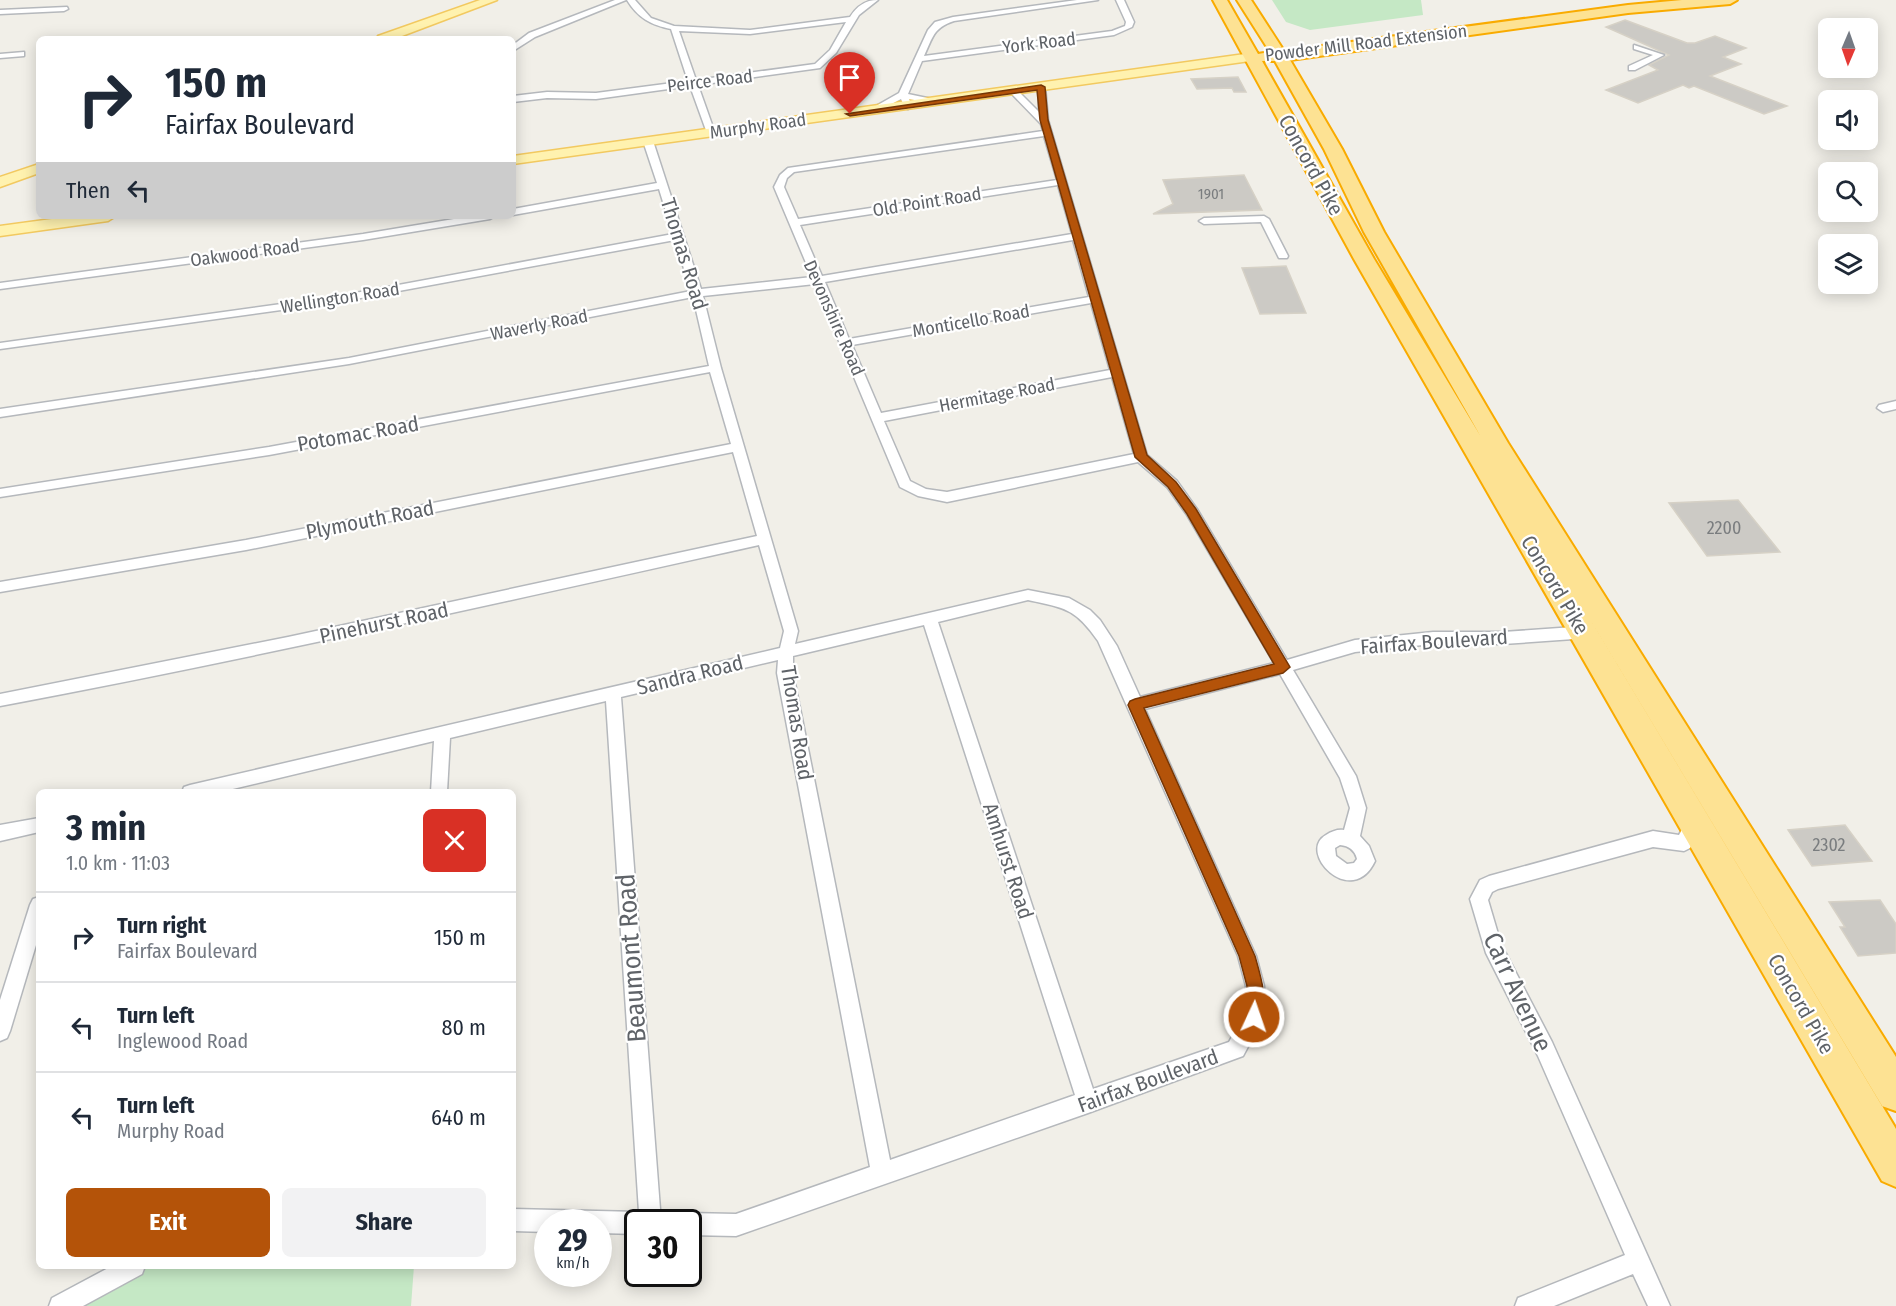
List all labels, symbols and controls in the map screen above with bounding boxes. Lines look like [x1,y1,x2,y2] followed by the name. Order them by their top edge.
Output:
[1818,18,1878,78] north arrow
[1818,18,1878,294] map controls
[1264,20,1468,66] street label: Powder Mill Road Extension
[1001,28,1077,58] street label: York Road
[824,52,875,114] pin
[165,58,267,108] text: 150 m
[66,60,144,138] icon: right
[833,61,866,94] icon: arrive
[666,65,754,97] street label: Peirce Road
[1818,90,1878,150] button: sound
[708,108,808,144] street label: Murphy Road
[165,109,355,141] text: Fairfax Boulevard
[1273,110,1349,220] street label: Concord Pike
[1818,162,1878,222] button: search
[122,174,155,207] icon: left
[66,177,110,204] text: Then
[871,183,983,221] street label: Old Point Road
[1198,185,1224,203] house number: 1901
[655,195,713,313] street label: Thomas Road
[189,234,301,272] street label: Oakwood Road
[1818,234,1878,294] button: layers
[799,257,869,379] street label: Devonshire Road
[279,278,401,318] street label: Wellington Road
[911,300,1031,342] street label: Monticello Road
[488,305,590,345] street label: Waverly Road
[937,373,1057,417] street label: Hermitage Road
[295,411,421,457] street label: Potomac Road
[304,495,436,545] street label: Plymouth Road
[1707,517,1741,539] house number: 2200
[1515,531,1595,639] street label: Concord Pike
[317,597,451,649] street label: Pinehurst Road
[1359,624,1509,660] street label: Fairfax Boulevard
[634,649,746,701] street label: Sandra Road
[775,664,819,782] street label: Thomas Road
[977,800,1039,922] street label: Amhurst Road
[66,806,146,850] text: 3 min
[423,809,486,872] button: close
[1812,834,1846,856] house number: 2302
[66,851,170,875] text: 1.0 km · 11:03
[610,873,653,1043] street label: Beaumont Road
[117,912,206,939] text: Turn right
[66,921,99,954] icon: right
[434,924,486,951] text: 150 m
[1476,928,1559,1057] street label: Carr Avenue
[117,939,258,963] text: Fairfax Boulevard
[1762,949,1840,1059] street label: Concord Pike
[1222,985,1286,1049] position arrow
[117,1002,195,1029] text: Turn left
[66,1011,99,1044] icon: left
[441,1014,486,1041] text: 80 m
[117,1029,248,1053] text: Inglewood Road
[1074,1044,1222,1118] street label: Fairfax Boulevard
[117,1092,195,1119] text: Turn left
[66,1101,99,1134] icon: left
[431,1104,486,1131] text: 640 m
[117,1119,225,1143] text: Murphy Road
[66,1188,270,1257] button: Exit
[282,1188,486,1257] button: Share
[624,1209,702,1287] speed limit sign: 30
[558,1223,588,1259] text: 29
[556,1254,590,1272] text: km/h

